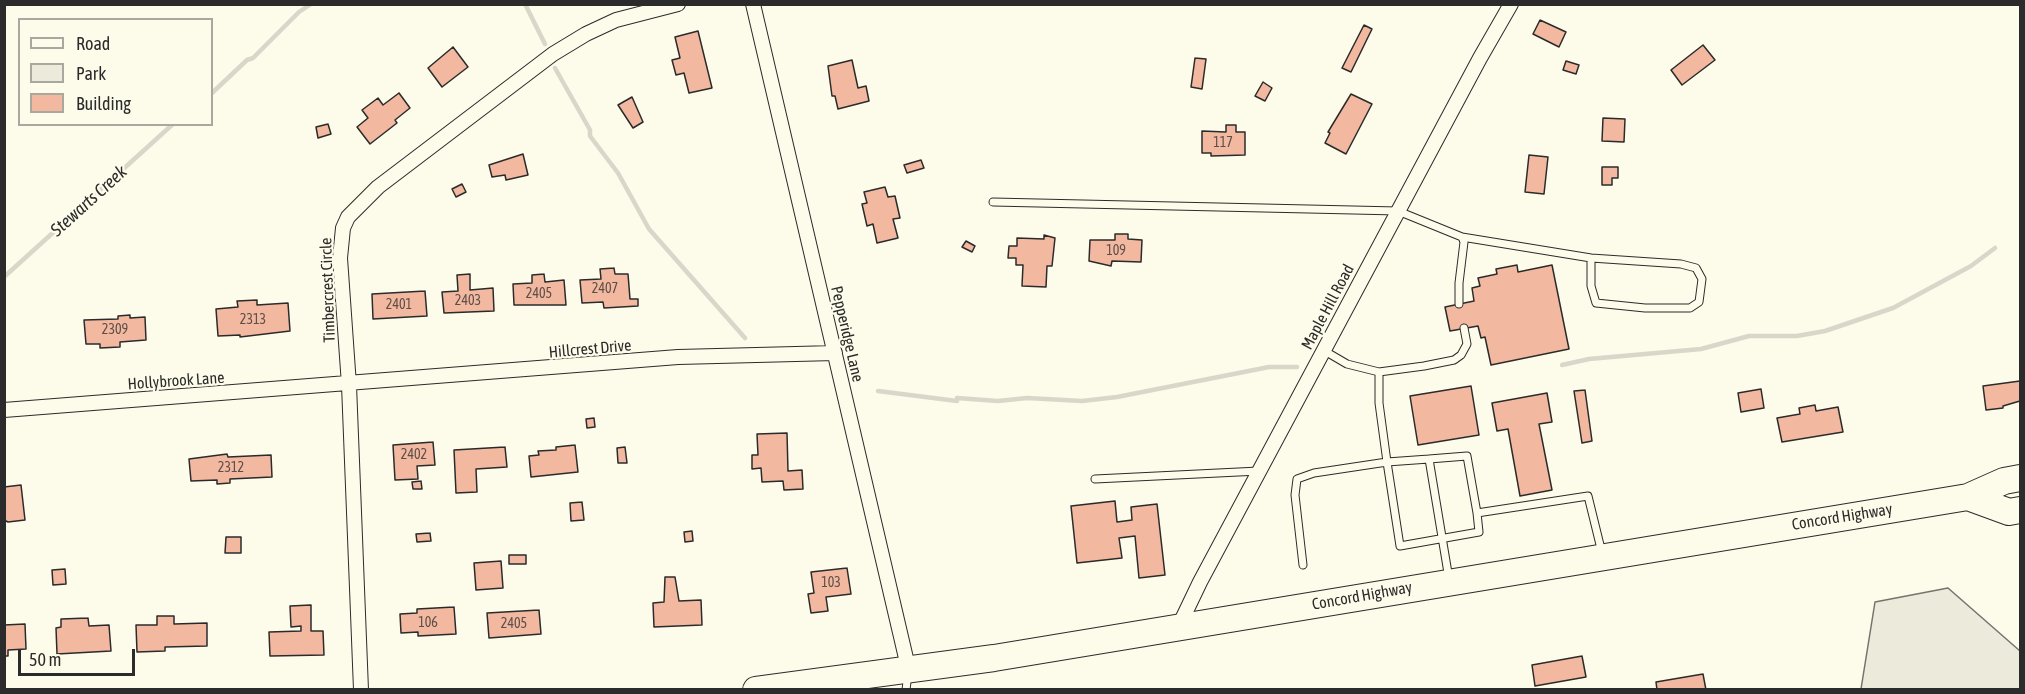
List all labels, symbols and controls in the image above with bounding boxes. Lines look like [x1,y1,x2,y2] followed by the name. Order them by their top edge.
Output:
[18,18,213,126] legend
[76,33,110,54] text: Road
[76,63,106,84] text: Park
[76,93,131,114] text: Building
[1213,135,1233,151] house number: 117
[46,161,132,241] water label: Stewarts Creek
[317,237,339,343] street label: Timbercrest Circle
[1106,243,1126,259] house number: 109
[1298,261,1358,353] street label: Maple Hill Road
[592,281,618,297] house number: 2407
[827,284,867,384] street label: Pepperidge Lane
[526,286,552,302] house number: 2405
[455,293,481,309] house number: 2403
[386,297,412,313] house number: 2401
[240,312,266,328] house number: 2313
[102,322,128,338] house number: 2309
[548,336,632,362] street label: Hillcrest Drive
[127,368,225,394] street label: Hollybrook Lane
[401,447,427,463] house number: 2402
[218,460,244,476] house number: 2312
[1790,500,1894,534] street label: Concord Highway
[821,575,841,591] house number: 103
[1310,578,1414,614] street label: Concord Highway
[418,615,438,631] house number: 106
[501,616,527,632] house number: 2405
[21,637,138,675] scale bar
[29,649,61,670] text: 50 m

